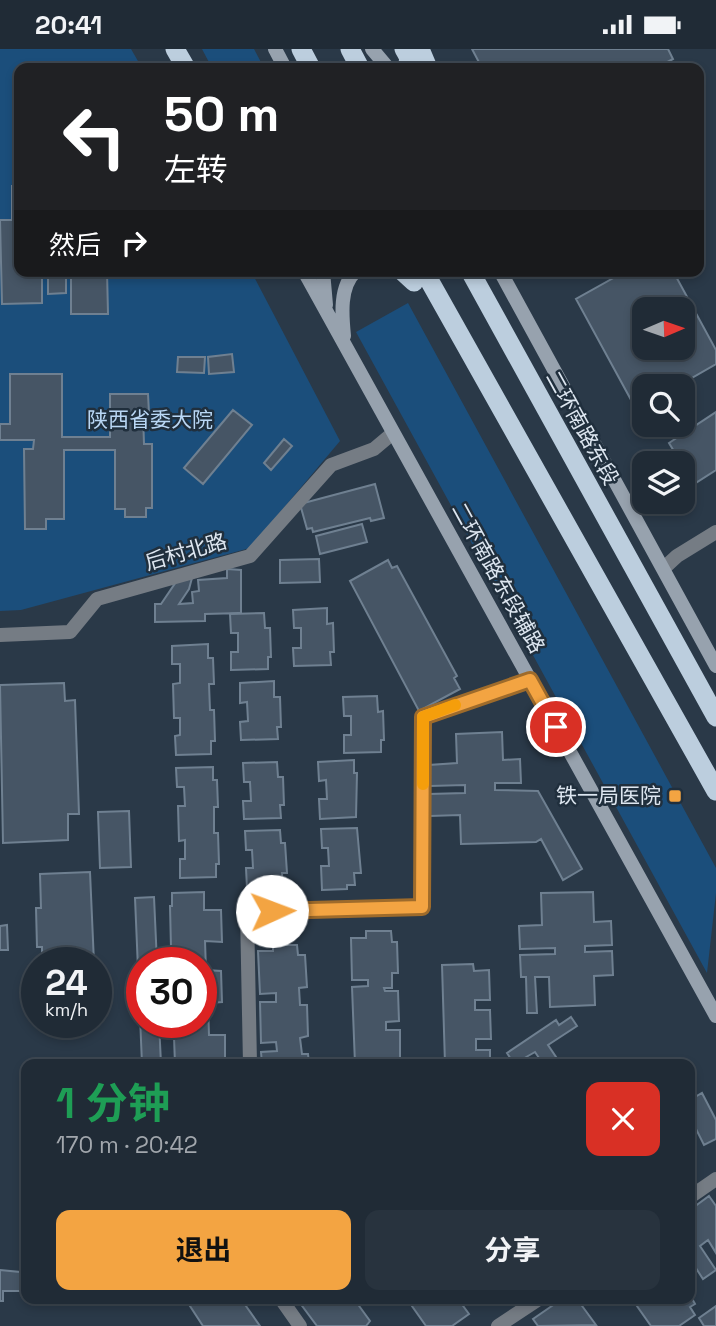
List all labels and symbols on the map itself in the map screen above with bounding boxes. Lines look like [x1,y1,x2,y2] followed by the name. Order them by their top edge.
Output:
[632,297,695,361] north arrow
[540,366,625,489] street label: 二环南路东段
[87,406,213,433] park label: 陕西省委大院
[446,498,551,658] street label: 二环南路东段辅路
[142,527,230,576] street label: 后村北路
[526,697,586,757] pin
[556,782,661,809] place label: 铁一局医院
[667,788,683,804] marker: 铁一局医院
[235,874,309,948] position arrow
[126,947,217,1038] speed limit sign: 30

